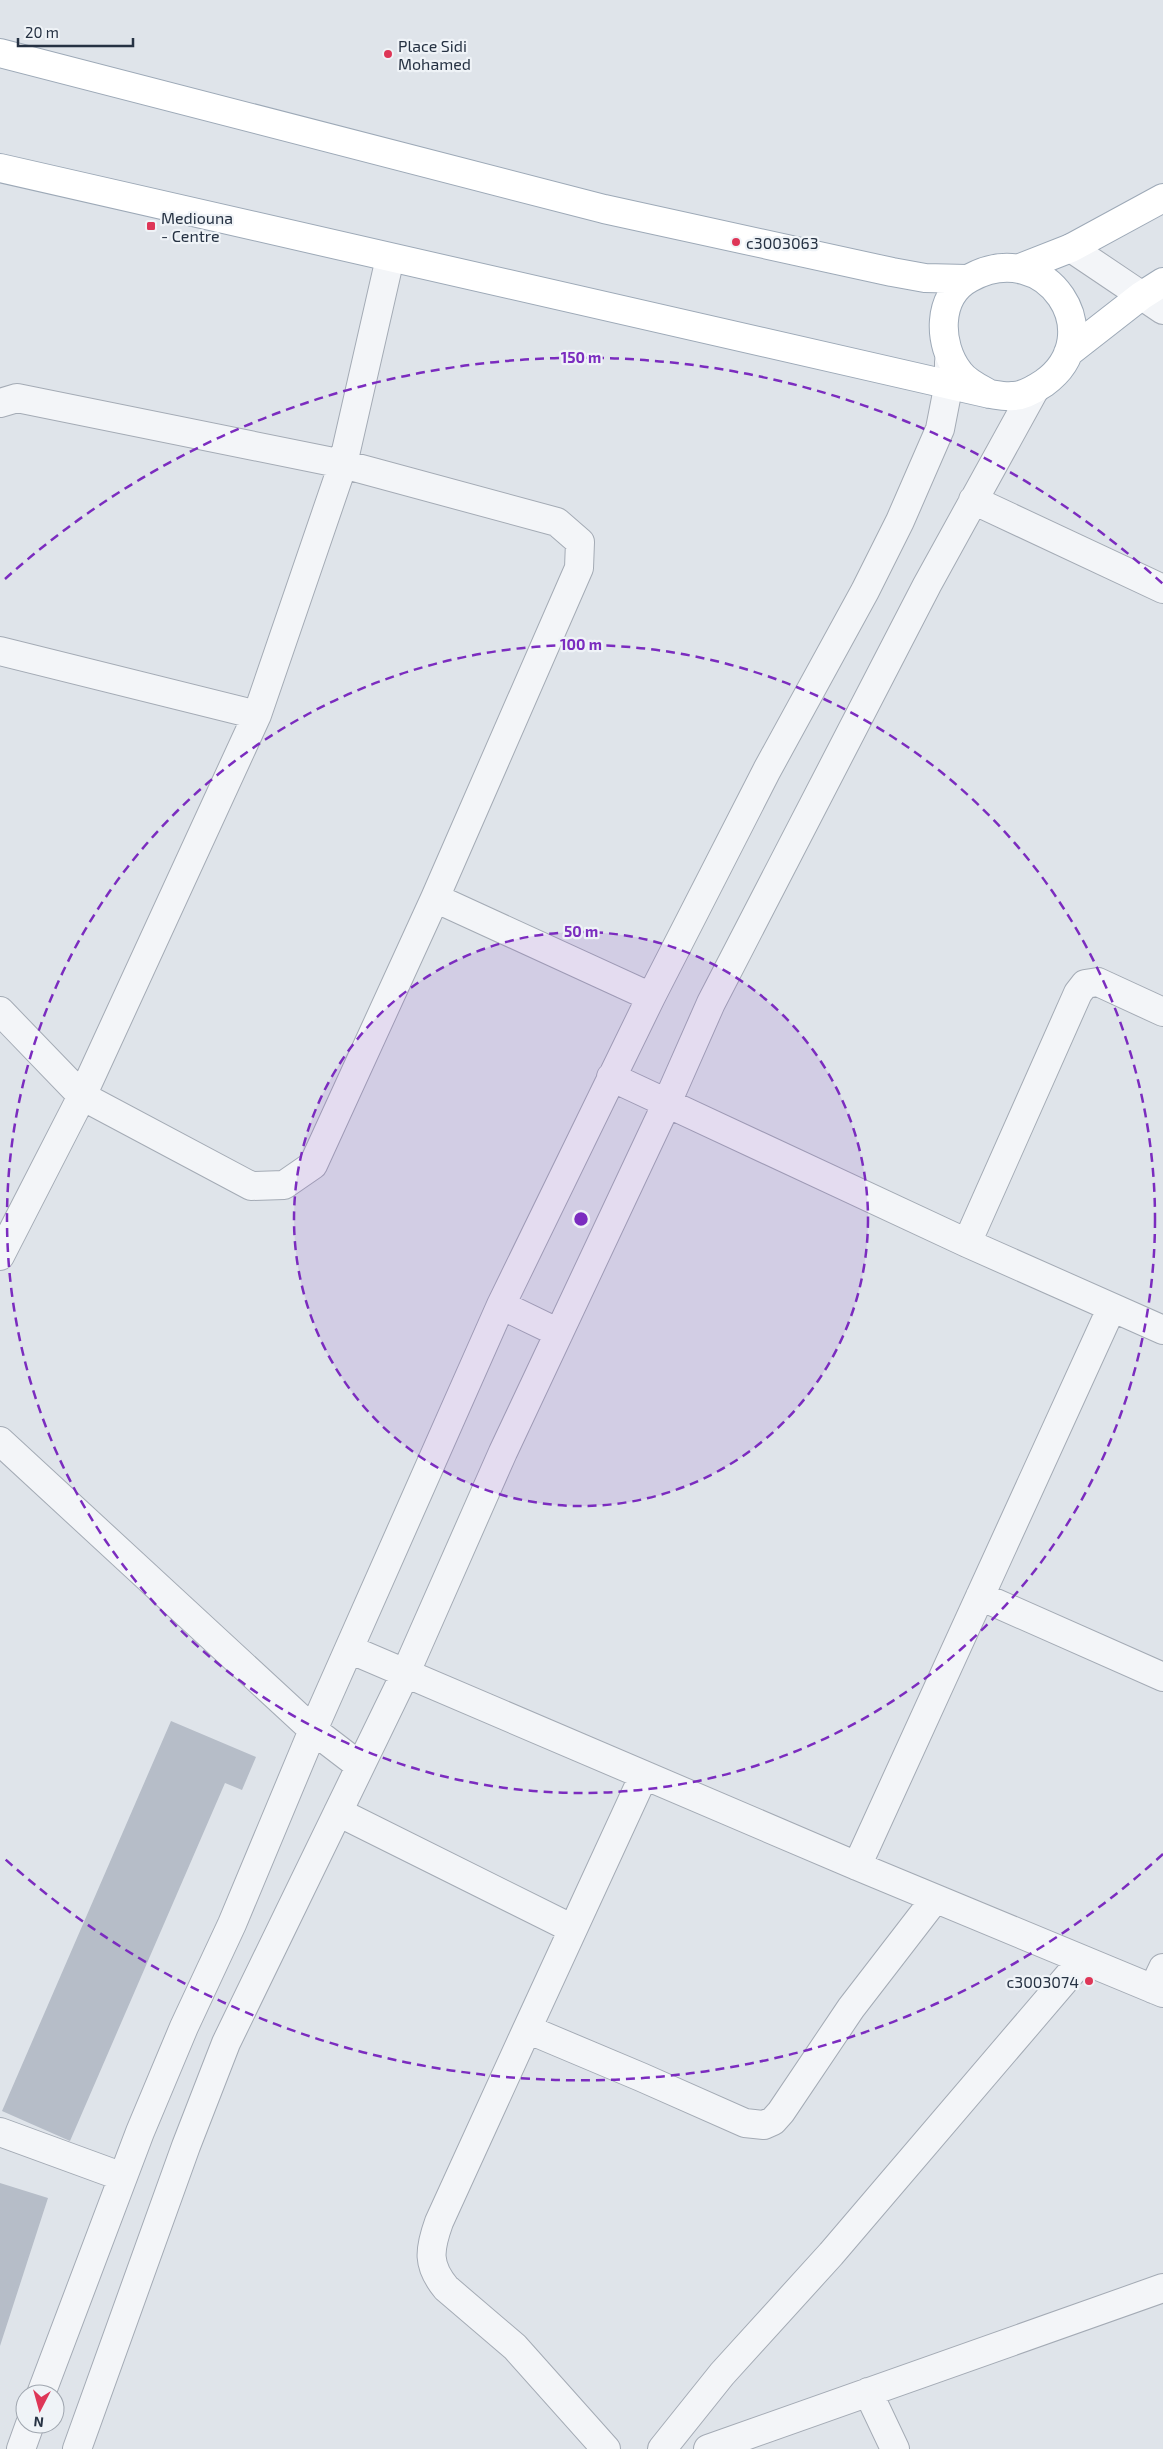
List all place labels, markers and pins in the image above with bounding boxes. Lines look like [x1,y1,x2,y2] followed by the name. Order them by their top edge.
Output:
[398,36,471,73] place label: Place Sidi Mohamed
[382,48,394,60] marker: Place Sidi Mohamed
[161,208,233,245] place label: Mediouna - Centre
[145,220,157,232] marker: Mediouna - Centre
[746,233,819,252] place label: c3003063
[730,236,742,248] marker: c3003063
[572,1210,590,1228] centre of rings
[1006,1972,1079,1991] place label: c3003074
[1083,1975,1095,1987] marker: c3003074

